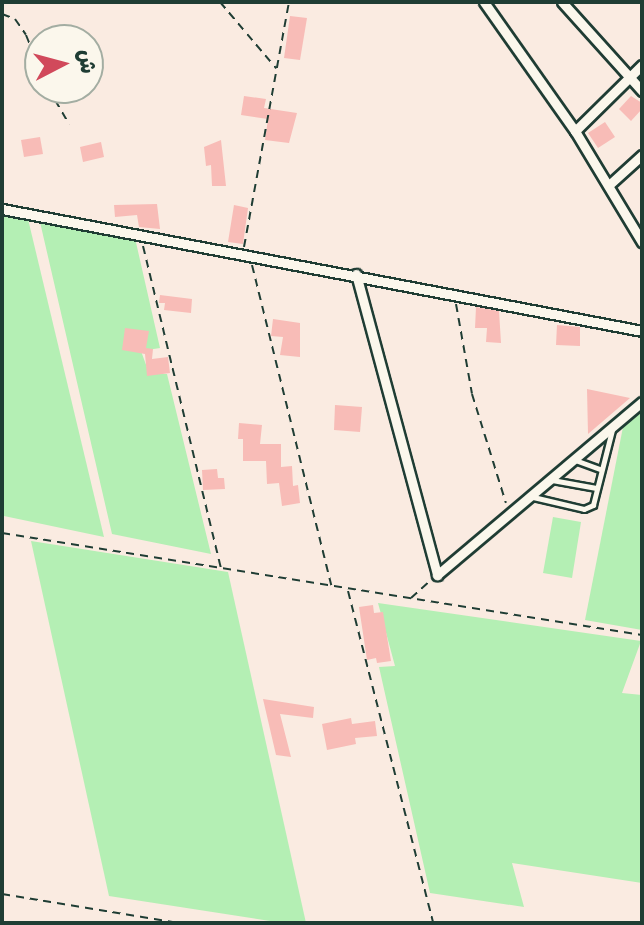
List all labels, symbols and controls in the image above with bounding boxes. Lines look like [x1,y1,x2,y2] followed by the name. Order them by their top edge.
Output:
[24,24,104,104] north arrow
[71,48,101,75] text: ش

